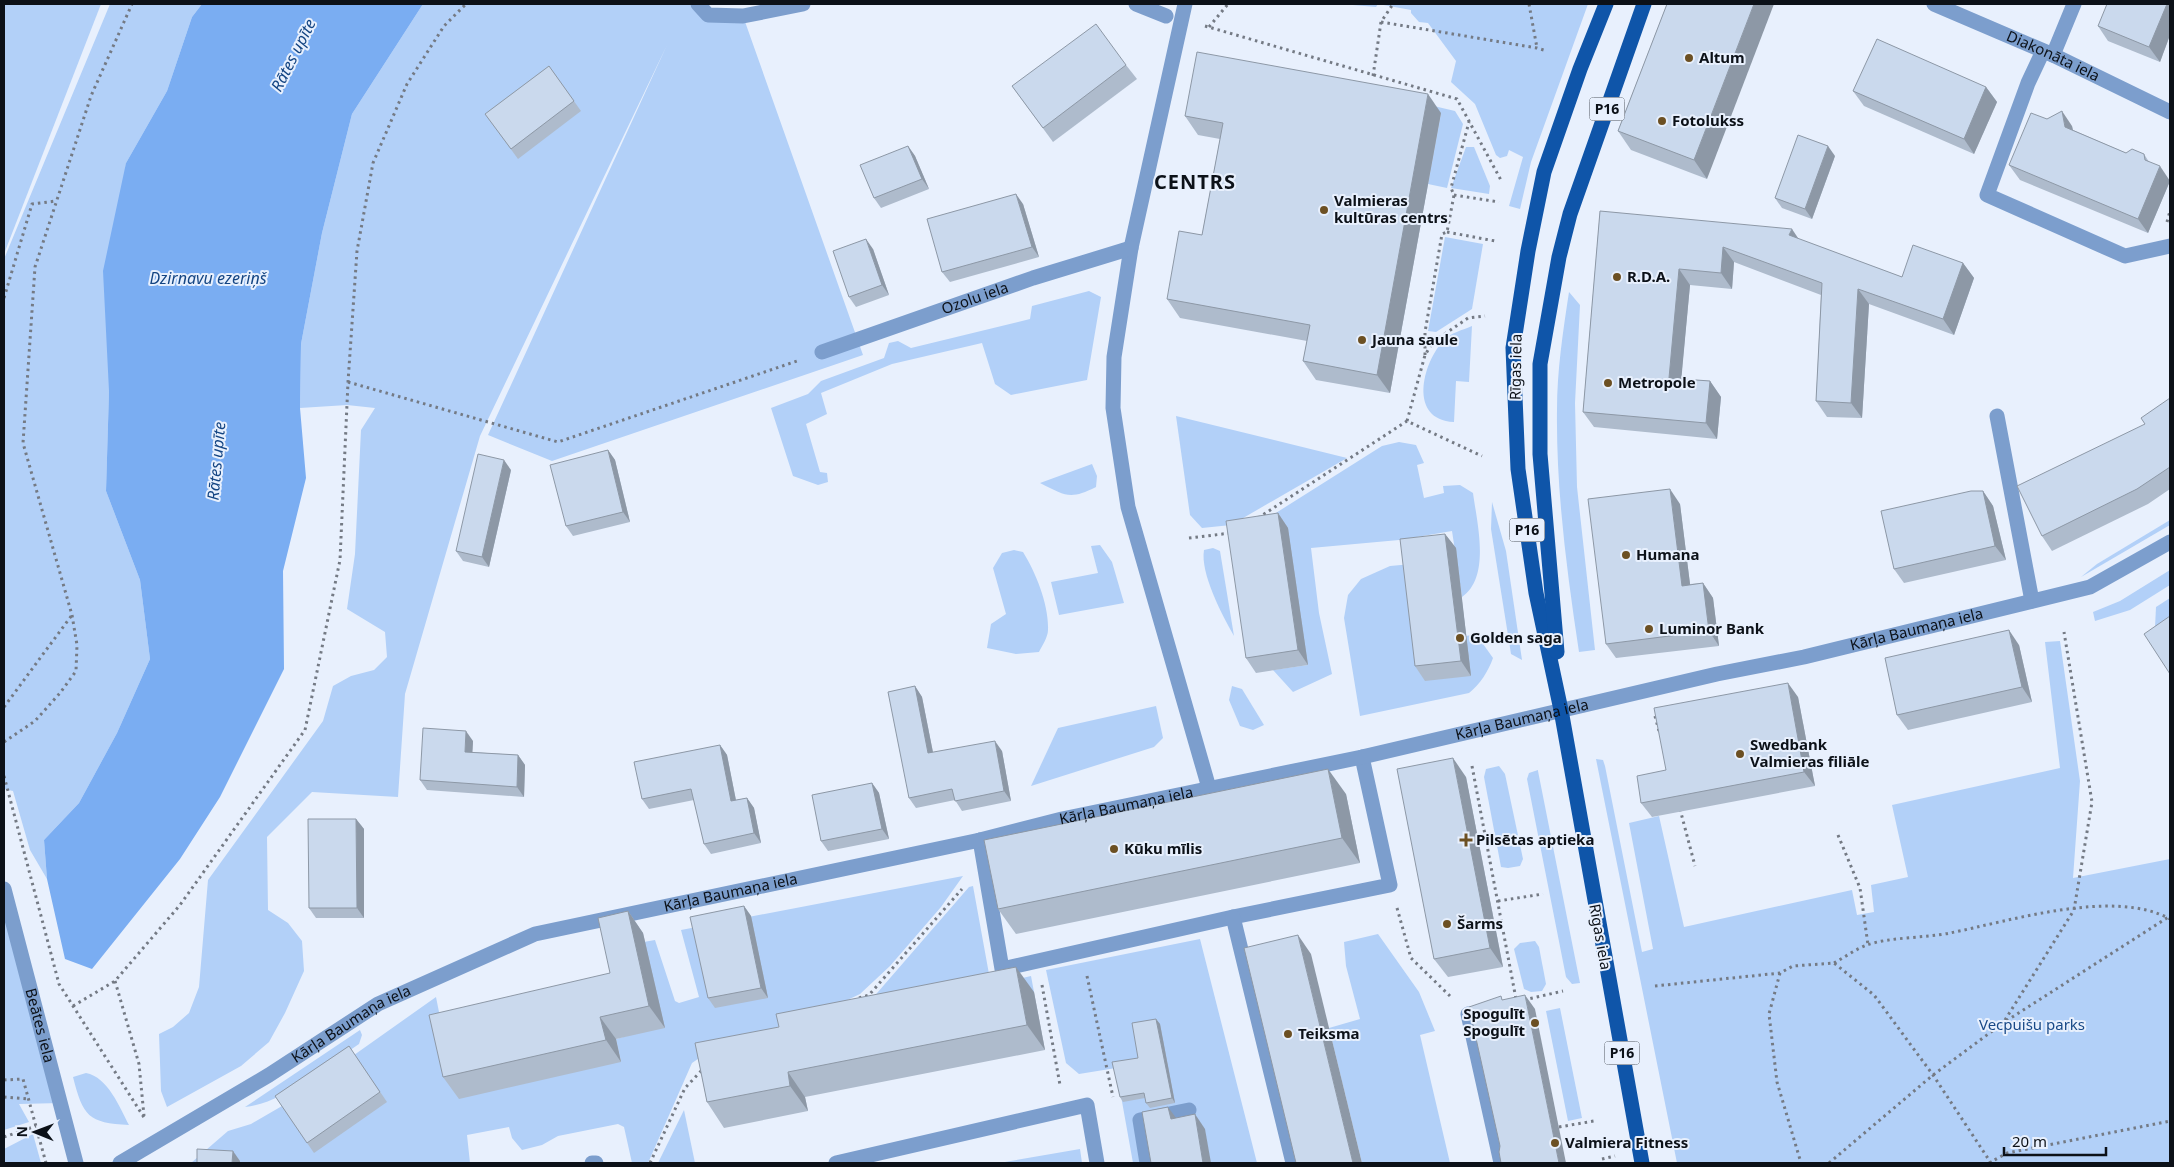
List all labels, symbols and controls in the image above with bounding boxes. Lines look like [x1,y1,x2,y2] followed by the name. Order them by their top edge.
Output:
[265,15,321,95] water label: Rātes upīte
[2004,25,2103,85] street label: Diakonāta iela
[1699,47,1745,67] place label: Altum
[1683,52,1695,64] marker: Altum
[1590,98,1624,120] road number: P16
[1672,110,1744,130] place label: Fotolukss
[1656,115,1668,127] marker: Fotolukss
[1154,168,1236,195] district label: CENTRS
[1334,190,1448,227] place label: Valmieras kultūras centrs
[1318,204,1330,216] marker: Valmieras kultūras centrs
[1627,266,1670,286] place label: R.D.A.
[149,267,268,289] water label: Dzirnavu ezeriņš
[1611,271,1623,283] marker: R.D.A.
[938,276,1011,318] street label: Ozolu iela
[1370,329,1458,349] place label: Jauna saule
[1356,334,1368,346] marker: Jauna saule
[1504,334,1526,400] street label: Rīgas iela
[1618,372,1696,392] place label: Metropole
[1602,377,1614,389] marker: Metropole
[202,421,230,501] water label: Rātes upīte
[1510,518,1544,542] road number: P16
[1636,544,1700,564] place label: Humana
[1620,549,1632,561] marker: Humana
[1848,603,1985,654] street label: Kārļa Baumaņa iela
[1659,618,1765,638] place label: Luminor Bank
[1643,623,1655,635] marker: Luminor Bank
[1470,627,1562,647] place label: Golden saga
[1454,632,1466,644] marker: Golden saga
[1453,693,1590,744] street label: Kārļa Baumaņa iela
[1750,734,1869,771] place label: Swedbank Valmieras filiāle
[1734,748,1746,760] marker: Swedbank Valmieras filiāle
[1057,781,1195,828] street label: Kārļa Baumaņa iela
[1476,829,1594,849] place label: Pilsētas aptieka
[1460,834,1472,846] marker: Pilsētas aptieka
[1124,838,1202,858] place label: Kūku mīlis
[1108,843,1120,855] marker: Kūku mīlis
[662,868,799,916] street label: Kārļa Baumaņa iela
[1585,902,1617,971] street label: Rīgas iela
[1457,913,1503,933] place label: Šarms
[1441,918,1453,930] marker: Šarms
[287,980,414,1067] street label: Kārļa Baumaņa iela
[21,986,60,1065] street label: Beātes iela
[1463,1003,1525,1040] place label: Spogulīt Spogulīt
[1979,1014,2085,1034] park label: Vecpuišu parks
[1529,1017,1541,1029] marker: Spogulīt Spogulīt
[1298,1023,1360,1043] place label: Teiksma
[1282,1028,1294,1040] marker: Teiksma
[1604,1042,1640,1064] road number: P16
[10,1107,60,1157] north arrow
[2004,1124,2106,1156] scale bar
[12,1126,31,1138] text: N
[2012,1131,2047,1151] text: 20 m
[1565,1132,1688,1152] place label: Valmiera Fitness
[1549,1137,1561,1149] marker: Valmiera Fitness

